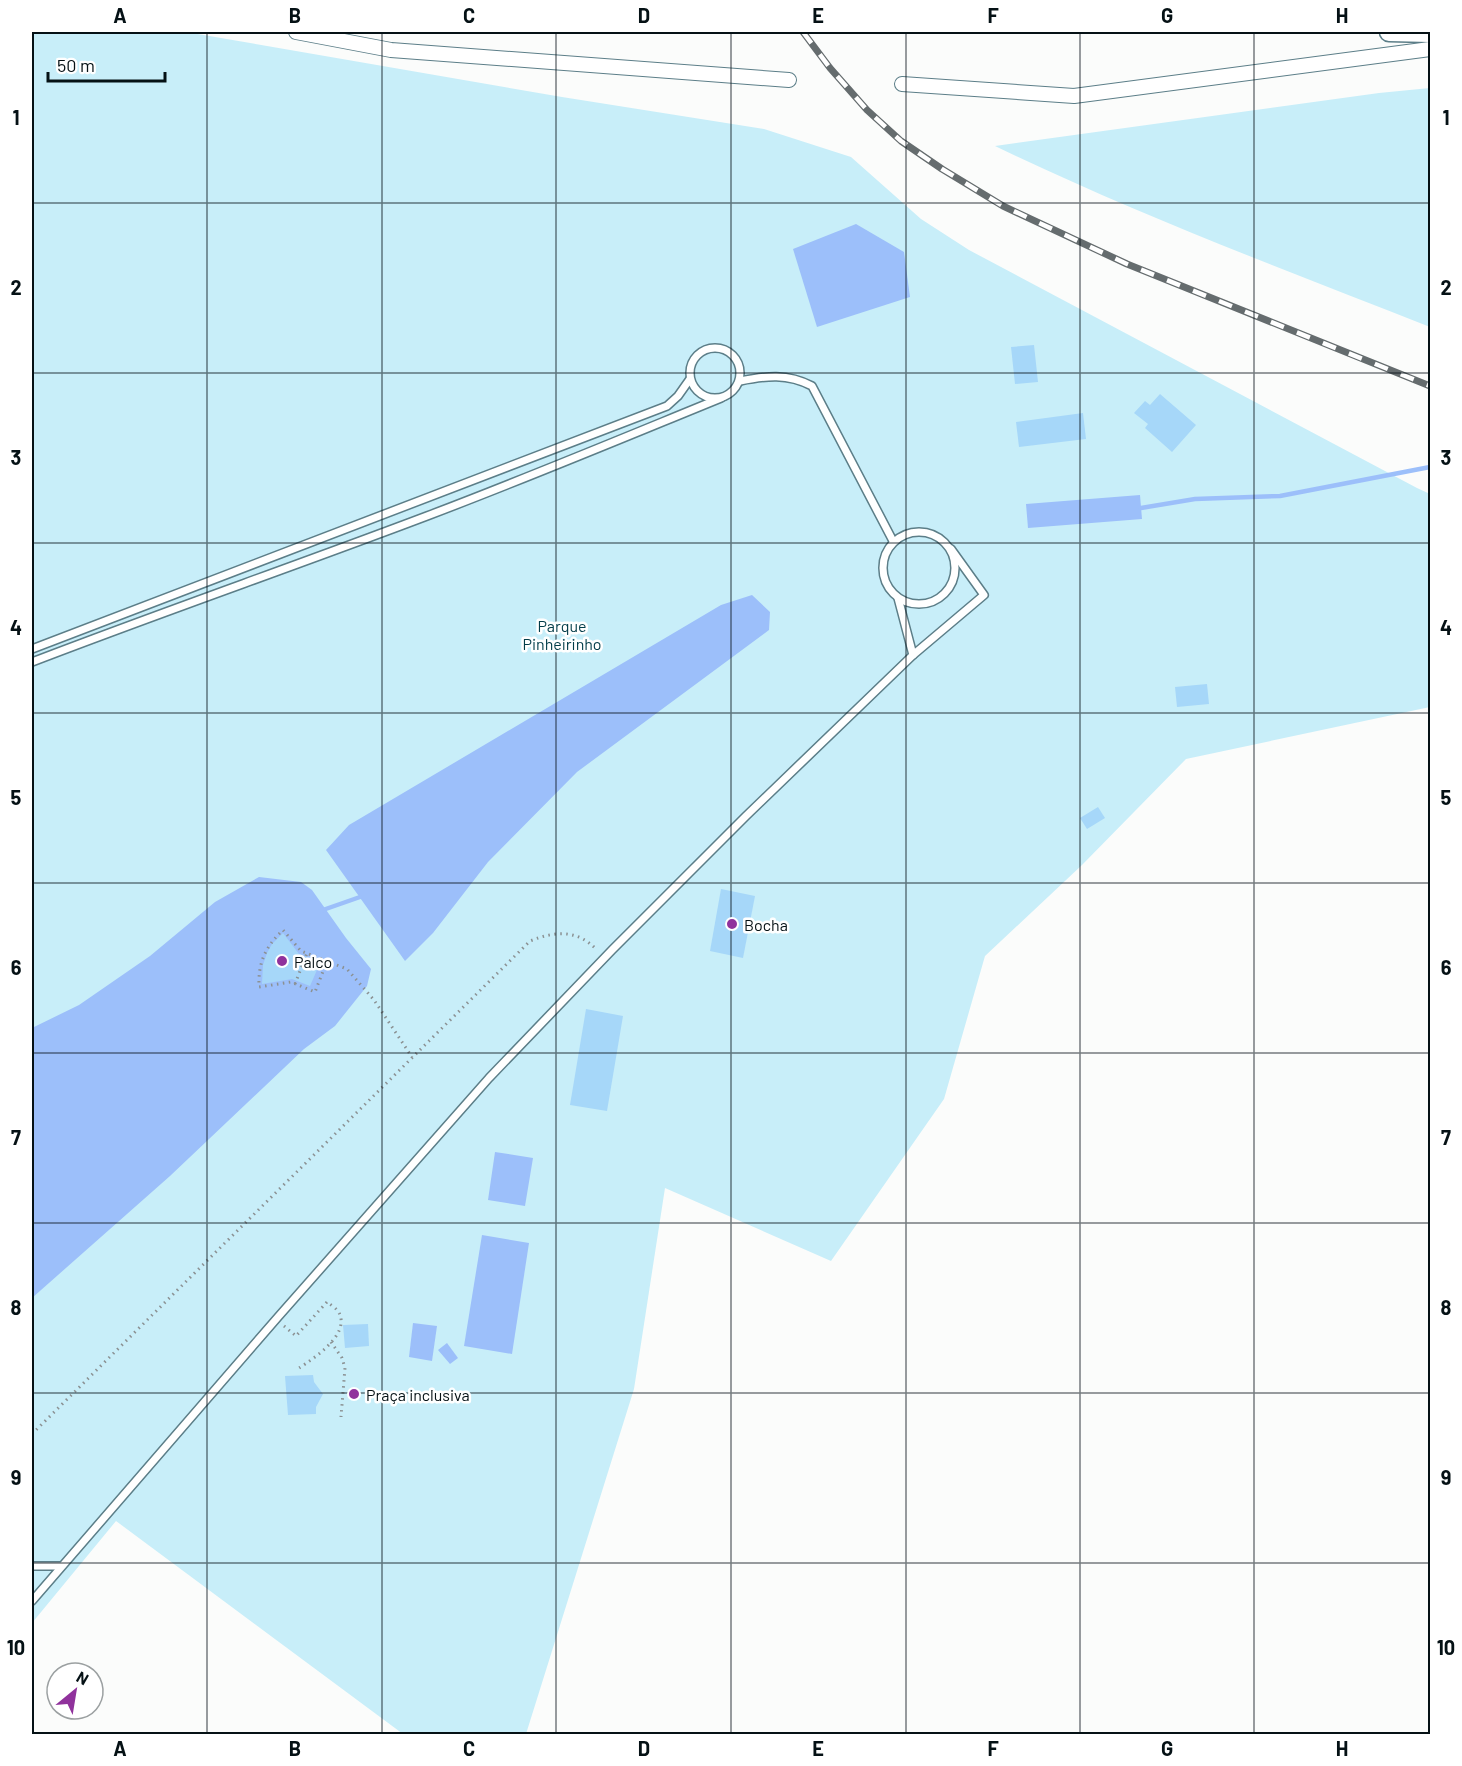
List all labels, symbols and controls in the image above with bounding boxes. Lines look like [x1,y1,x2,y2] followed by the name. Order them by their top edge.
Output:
[113,3,127,27] text: A
[289,3,301,27] text: B
[463,3,475,27] text: C
[638,3,650,27] text: D
[812,3,824,27] text: E
[987,3,999,27] text: F
[1161,3,1173,27] text: G
[1336,3,1348,27] text: H
[48,45,165,83] scale bar
[57,54,95,76] text: 50 m
[12,105,20,129] text: 1
[1442,105,1450,129] text: 1
[10,275,22,299] text: 2
[1440,275,1452,299] text: 2
[11,445,21,469] text: 3
[1441,445,1451,469] text: 3
[10,615,22,639] text: 4
[1440,615,1452,639] text: 4
[522,616,602,653] park label: Parque Pinheirinho
[11,785,22,809] text: 5
[1441,785,1452,809] text: 5
[744,915,788,934] place label: Bocha
[725,917,739,931] marker: Bocha
[294,952,332,971] place label: Palco
[275,954,289,968] marker: Palco
[11,955,22,979] text: 6
[1441,955,1452,979] text: 6
[11,1125,21,1149] text: 7
[1441,1125,1451,1149] text: 7
[11,1295,22,1319] text: 8
[1441,1295,1452,1319] text: 8
[366,1385,470,1404] place label: Praça inclusiva
[347,1387,361,1401] marker: Praça inclusiva
[11,1465,21,1489] text: 9
[1441,1465,1451,1489] text: 9
[7,1635,25,1659] text: 10
[1437,1635,1455,1659] text: 10
[45,1661,105,1721] north arrow
[73,1667,92,1688] text: N
[113,1736,127,1760] text: A
[289,1736,301,1760] text: B
[463,1736,475,1760] text: C
[638,1736,650,1760] text: D
[812,1736,824,1760] text: E
[987,1736,999,1760] text: F
[1161,1736,1173,1760] text: G
[1336,1736,1348,1760] text: H

